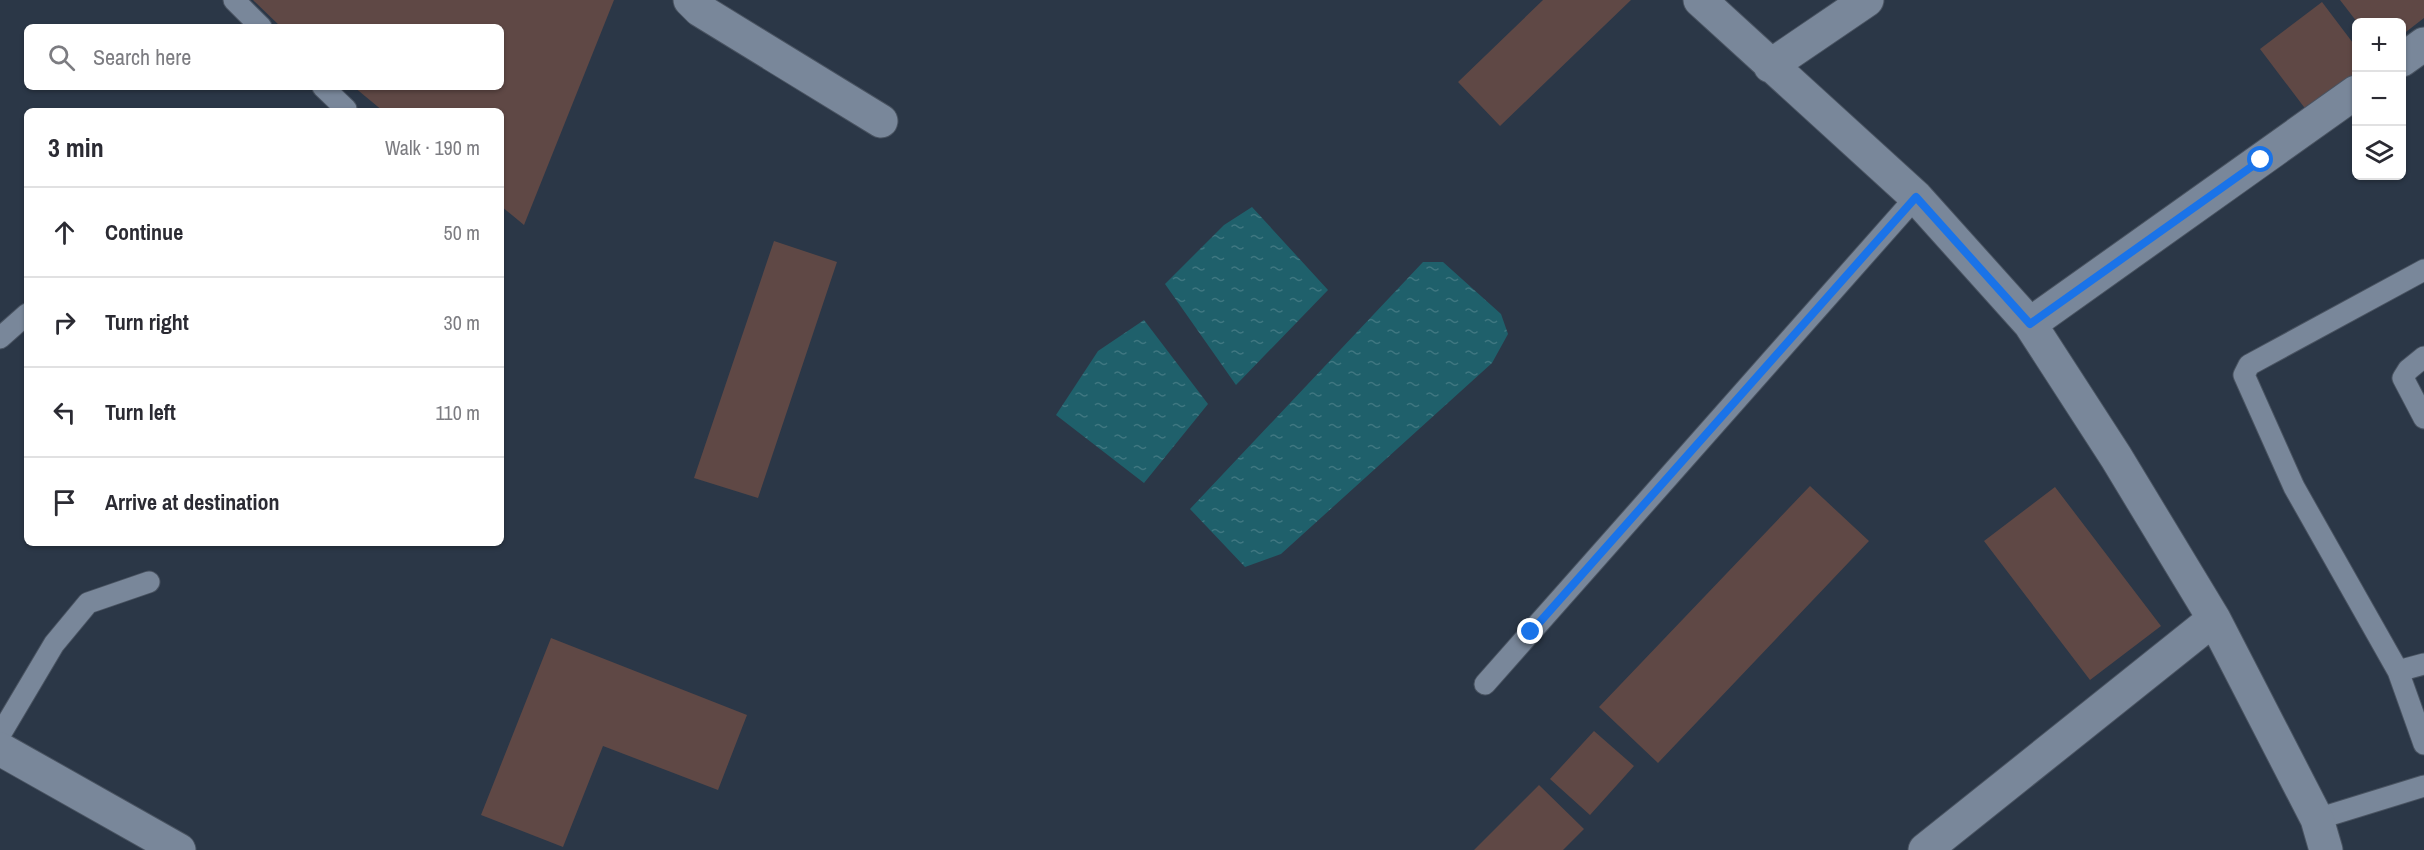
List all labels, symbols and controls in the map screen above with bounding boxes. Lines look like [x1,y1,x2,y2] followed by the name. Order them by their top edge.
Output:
[2352,18,2406,180] map controls
[2352,18,2406,72] button: +
[24,24,504,90] search box
[45,41,78,74] icon: search
[93,42,191,72] text: Search here
[2352,72,2406,126] button: −
[2352,126,2406,180] button: layers
[48,130,104,165] text: 3 min
[385,134,480,161] text: Walk · 190 m
[2247,146,2273,172] route start
[48,216,81,249] icon: ahead
[105,217,183,247] text: Continue
[444,219,480,246] text: 50 m
[48,306,81,339] icon: right
[105,307,189,337] text: Turn right
[444,309,480,336] text: 30 m
[48,396,81,429] icon: left
[105,397,176,427] text: Turn left
[436,399,480,426] text: 110 m
[48,486,81,519] icon: arrive
[105,487,279,517] text: Arrive at destination
[1517,618,1543,644] route end

